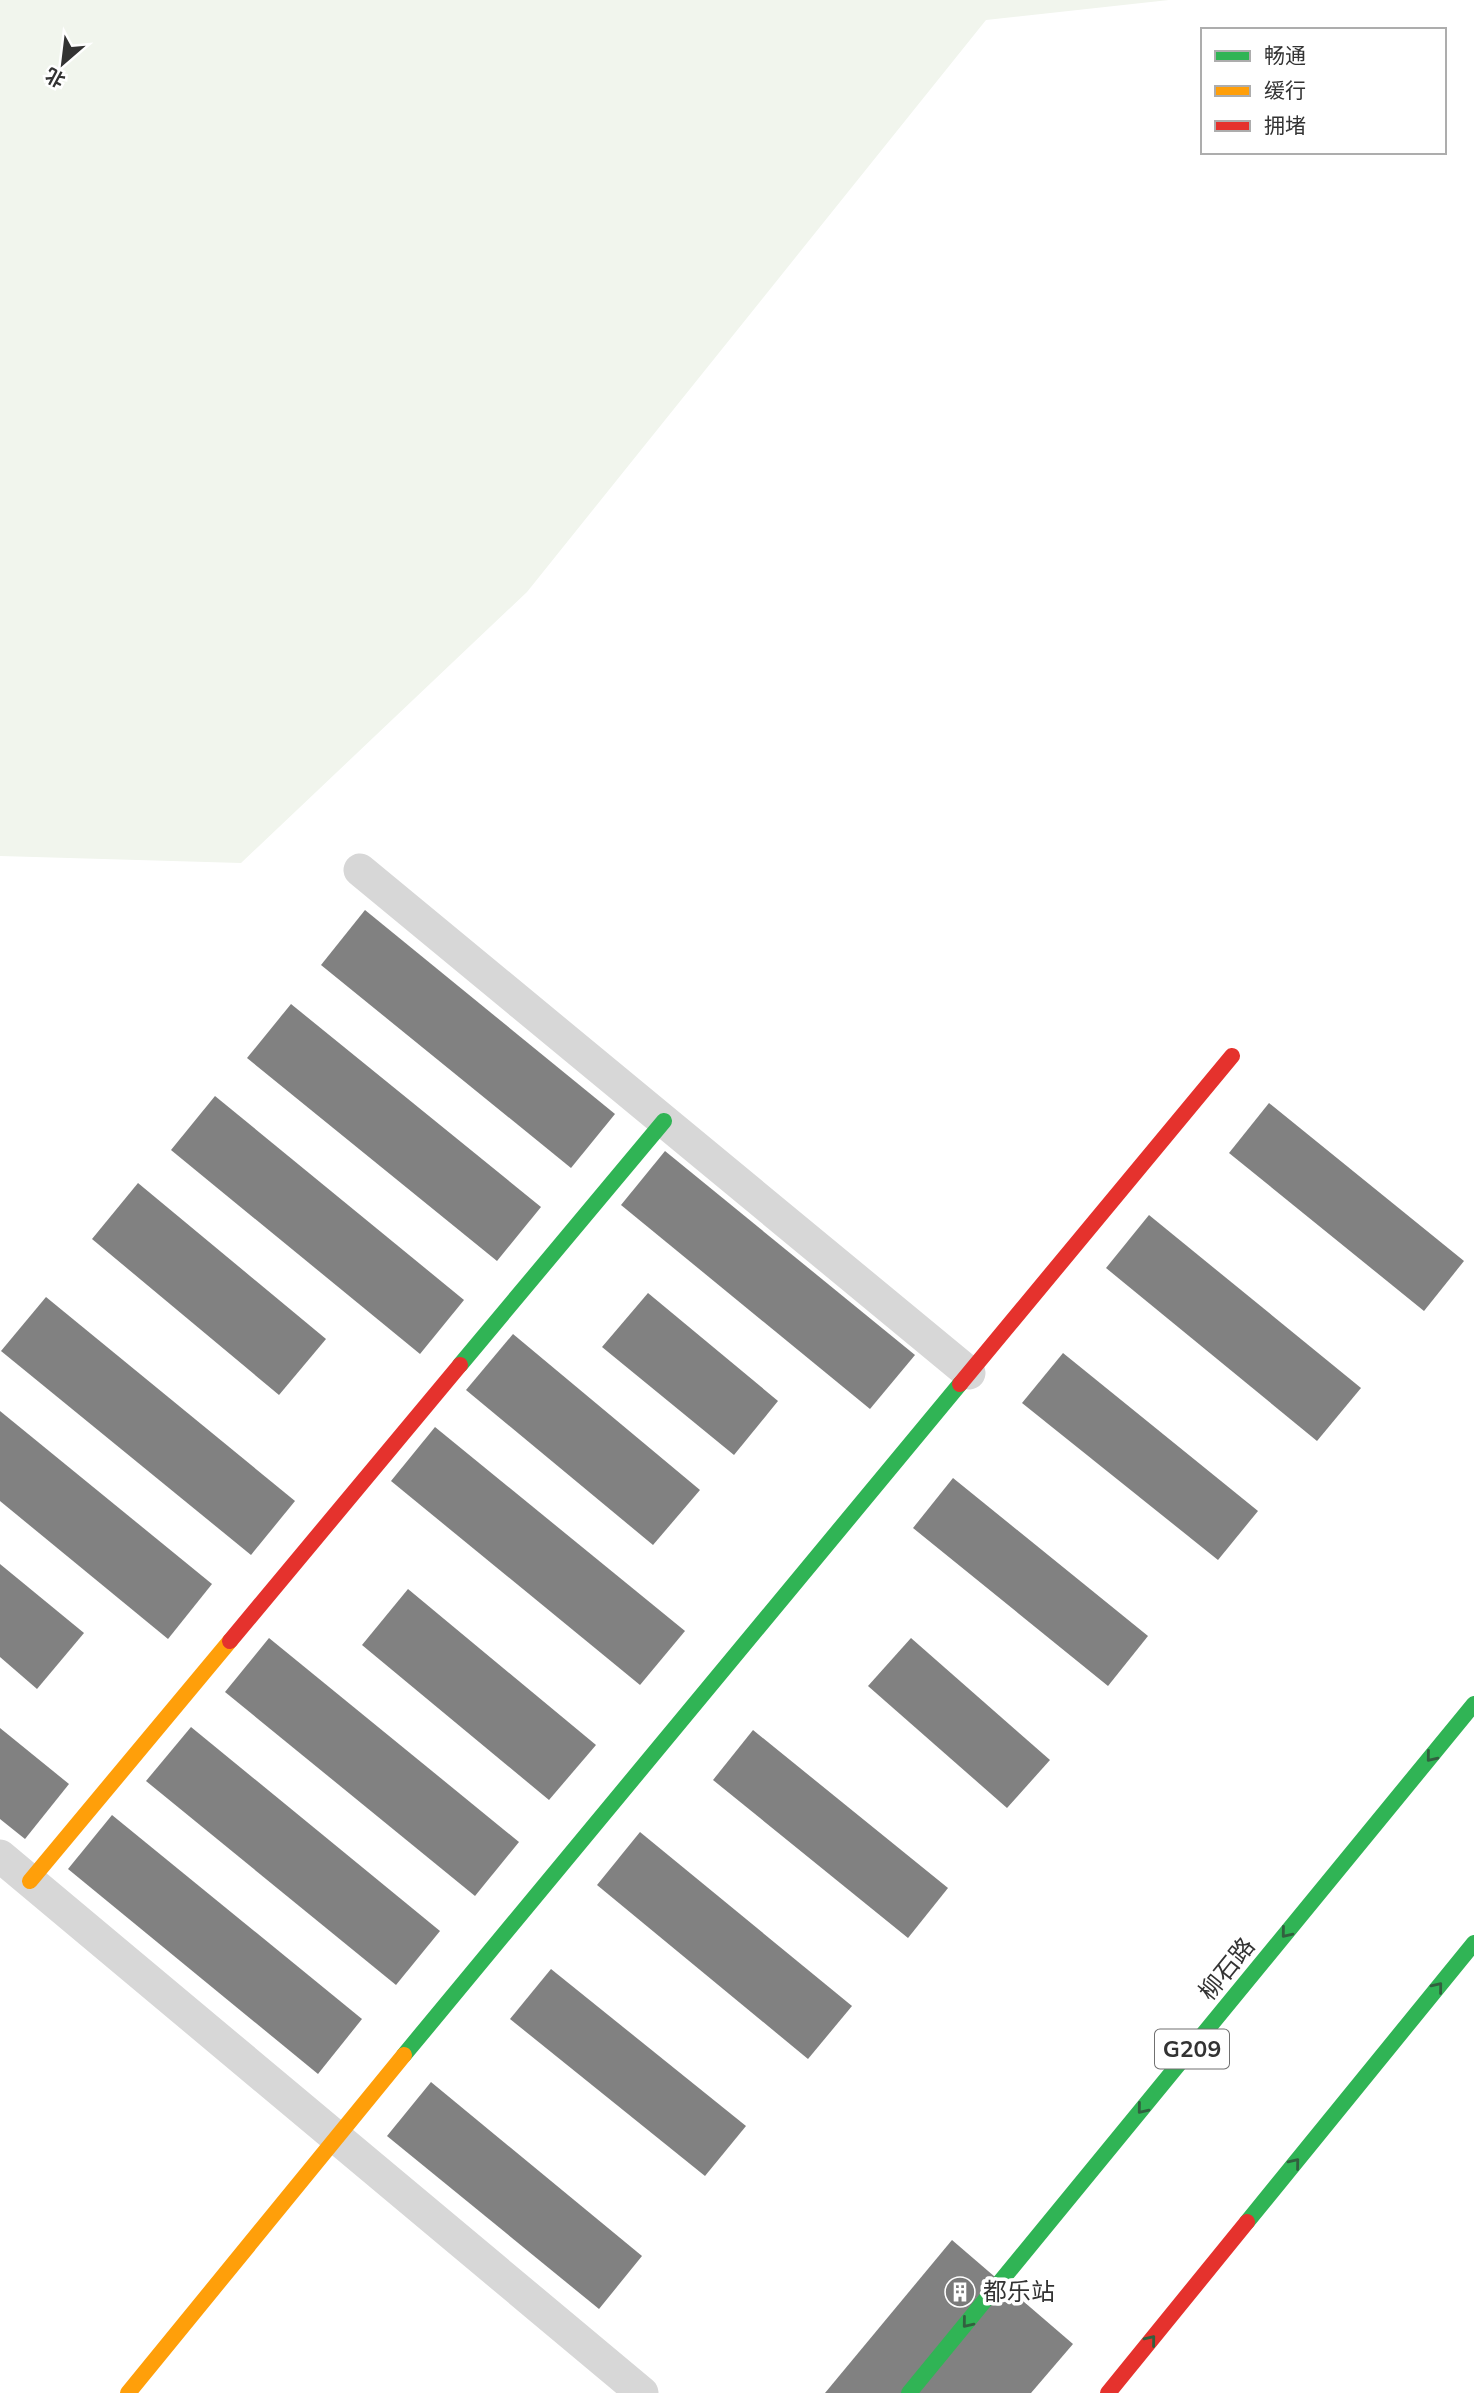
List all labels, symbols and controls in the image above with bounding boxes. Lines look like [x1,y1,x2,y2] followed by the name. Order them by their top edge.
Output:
[28,28,98,98] north arrow
[1201,28,1446,154] legend
[1264,42,1306,68] text: 畅通
[41,63,69,93] text: 北
[1264,77,1306,103] text: 缓行
[1264,112,1306,138] text: 拥堵
[1426,1750,1439,1762] one-way arrow
[1282,1925,1295,1938] one-way arrow
[1192,1931,1261,2006] street label: 柳石路
[1430,1982,1443,1994] one-way arrow
[1155,2030,1229,2068] road number: G209
[1138,2100,1150,2113] one-way arrow
[1287,2159,1299,2172] one-way arrow
[943,2275,977,2309] building icon: 都乐站
[983,2276,1055,2306] place label: 都乐站
[963,2314,975,2327] one-way arrow
[1143,2336,1156,2348] one-way arrow

